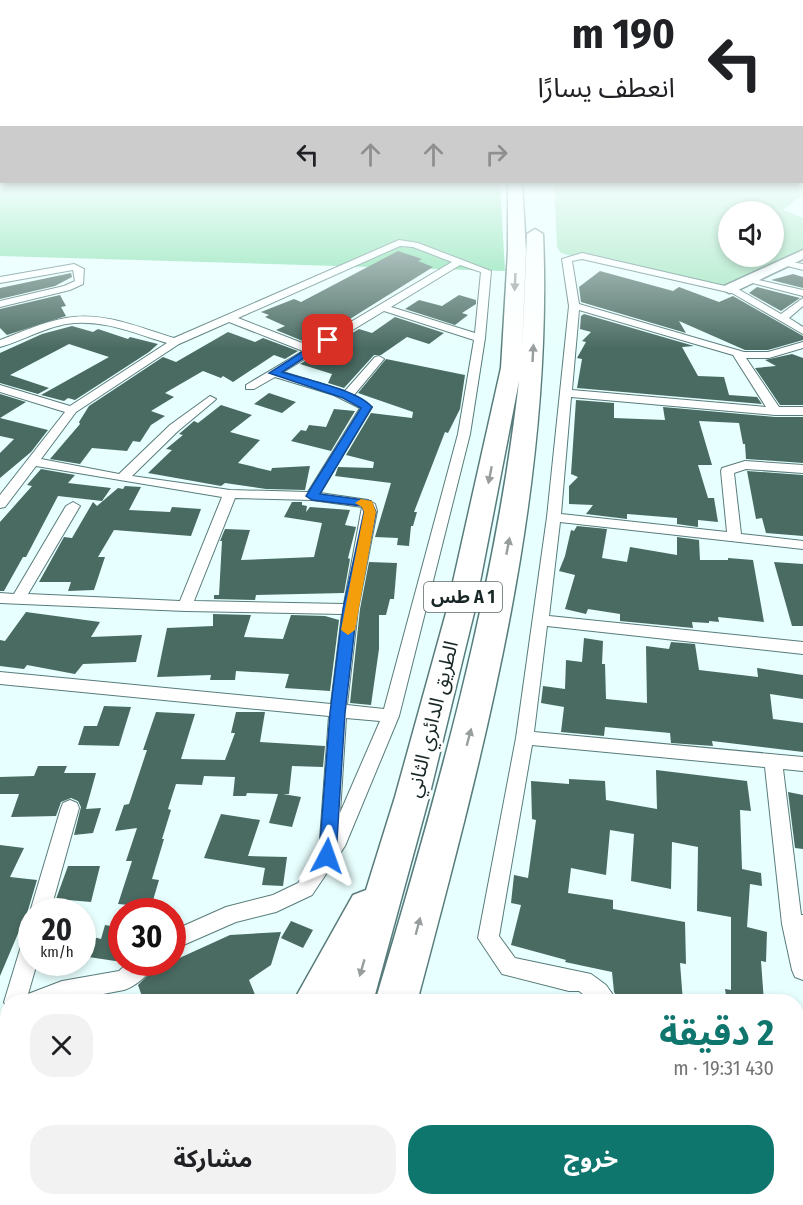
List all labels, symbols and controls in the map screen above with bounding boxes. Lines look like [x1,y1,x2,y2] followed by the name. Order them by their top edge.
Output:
[572,9,675,59] text: 190 m
[696,24,774,102] icon: left
[538,72,675,104] text: انعطف يسارًا
[291,138,324,171] icon: left
[354,138,387,171] icon: ahead
[417,138,450,171] icon: ahead
[480,138,513,171] icon: right
[718,201,784,267] map controls
[718,201,784,267] button: sound
[511,272,520,291] one-way arrow
[302,314,353,365] pin
[311,323,344,356] icon: arrive
[528,343,538,362] one-way arrow
[485,465,494,484] one-way arrow
[504,537,513,556] one-way arrow
[424,582,502,612] road number: طس A 1
[401,638,467,801] street label: الطريق الدائري الثاني
[464,728,474,746] one-way arrow
[295,824,359,888] position arrow
[108,898,186,976] speed limit sign: 30
[42,912,72,948] text: 20
[414,916,423,934] one-way arrow
[40,943,74,961] text: km/h
[357,959,366,977] one-way arrow
[659,1011,774,1055] text: 2 دقيقة
[30,1014,93,1077] button: close
[673,1056,774,1080] text: 430 m · 19:31
[30,1125,396,1194] button: مشاركة
[408,1125,774,1194] button: خروج

